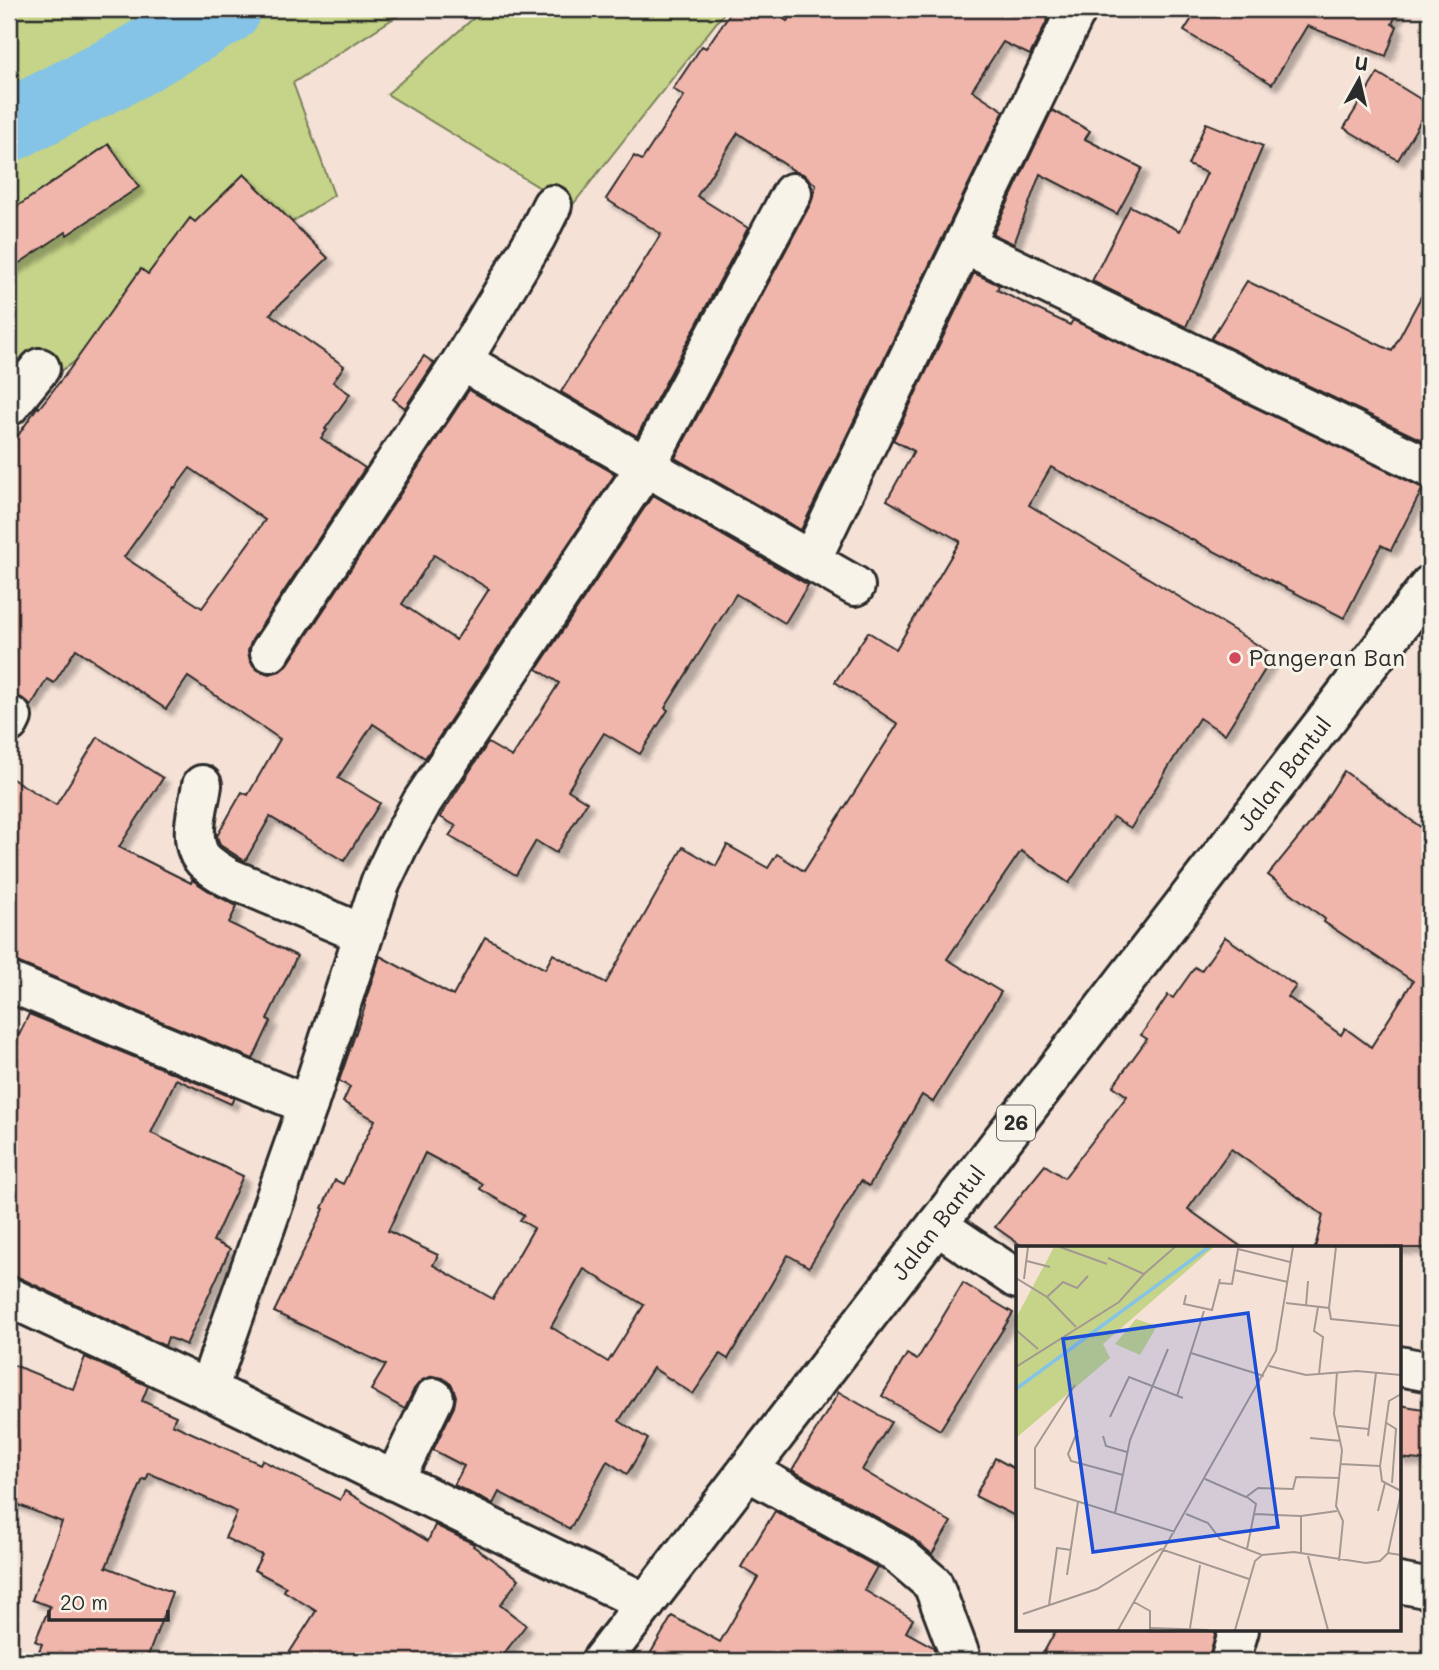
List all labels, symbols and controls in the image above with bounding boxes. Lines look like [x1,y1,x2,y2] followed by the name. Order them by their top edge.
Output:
[1324,46,1394,116] north arrow
[1353,49,1370,76] text: U
[1249,642,1405,672] place label: Pangeran Ban
[1227,650,1243,666] marker: Pangeran Ban
[1230,710,1337,837] street label: Jalan Bantul
[997,1106,1035,1140] road number: 26
[884,1159,991,1286] street label: Jalan Bantul
[1016,1246,1400,1632] inset map
[49,1579,168,1623] scale bar
[60,1588,108,1615] text: 20 m

